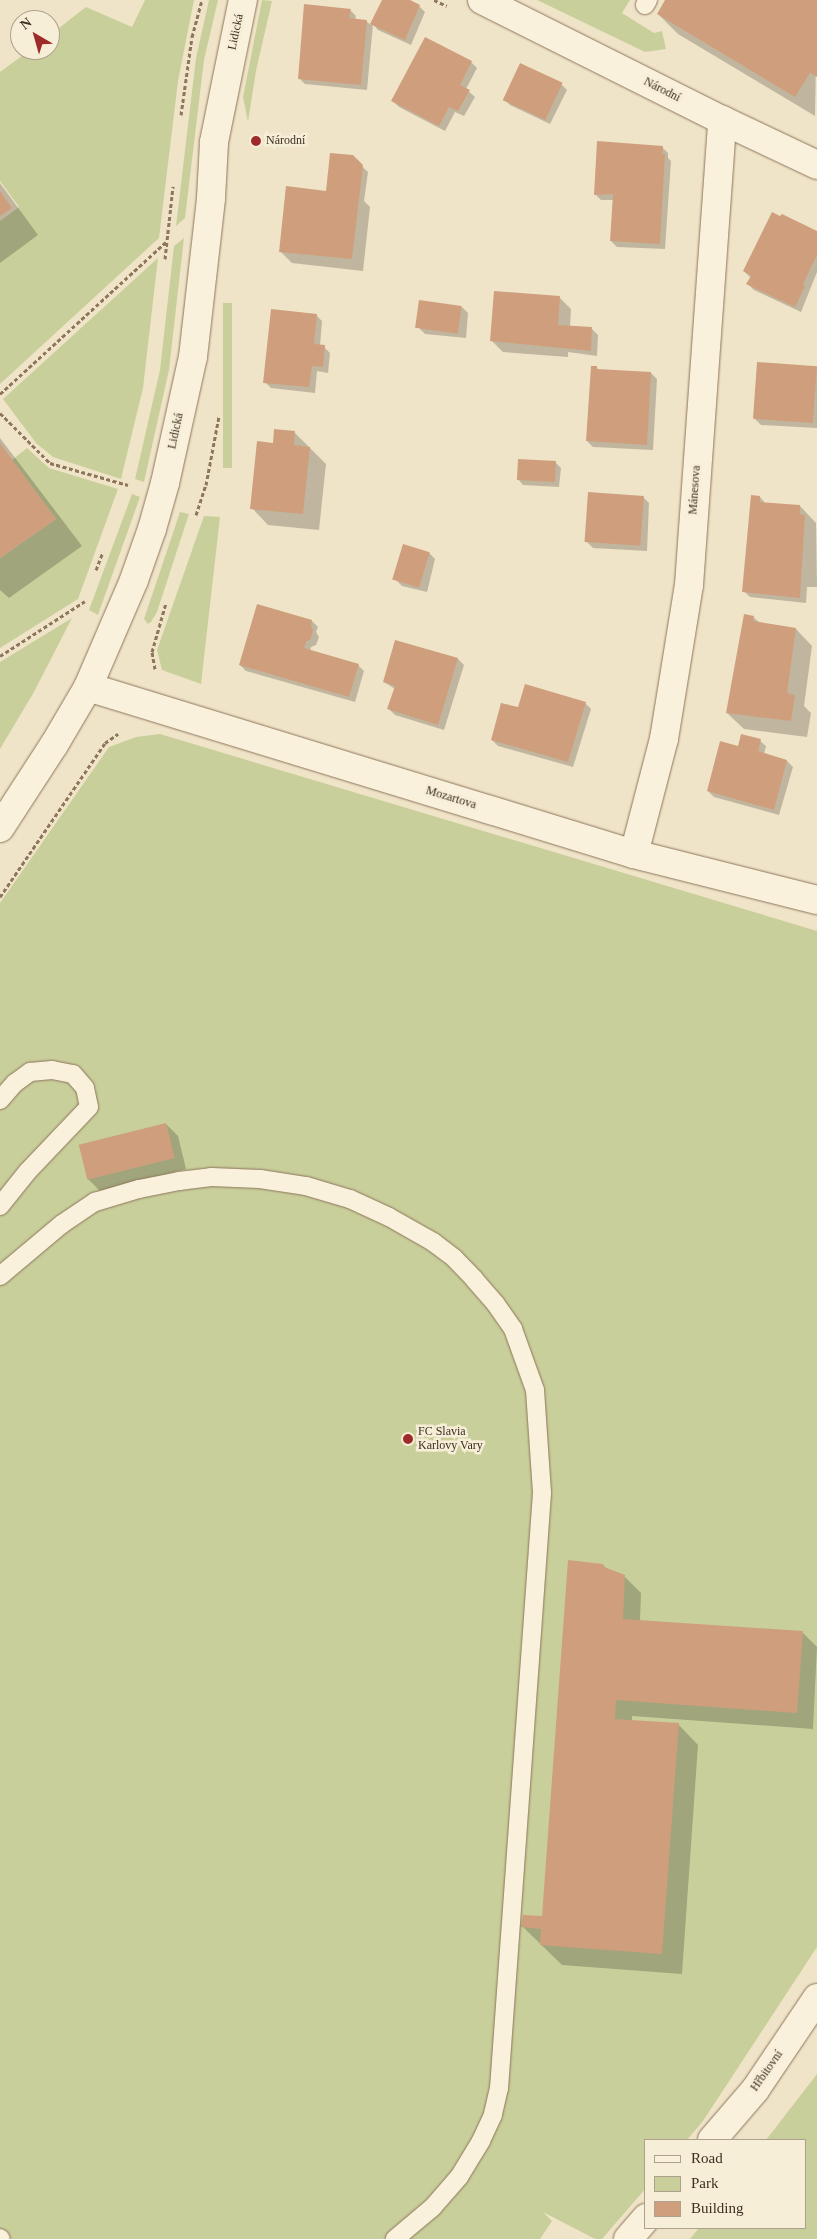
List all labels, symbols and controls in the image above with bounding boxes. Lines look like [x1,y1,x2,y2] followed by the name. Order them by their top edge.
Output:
[10,10,60,60] north arrow
[225,13,247,51] street label: Lidická
[17,15,35,33] text: N
[641,75,683,105] street label: Národní
[266,134,305,148] place label: Národní
[250,135,262,147] marker: Národní
[165,412,187,450] street label: Lidická
[686,465,704,515] street label: Mánesova
[424,784,478,812] street label: Mozartova
[418,1425,483,1453] place label: FC Slavia Karlovy Vary
[402,1433,414,1445] marker: FC Slavia Karlovy Vary
[748,2048,786,2094] street label: Hřbitovní
[644,2139,807,2229] legend
[691,2150,723,2166] text: Road
[691,2175,719,2191] text: Park
[691,2200,744,2216] text: Building

